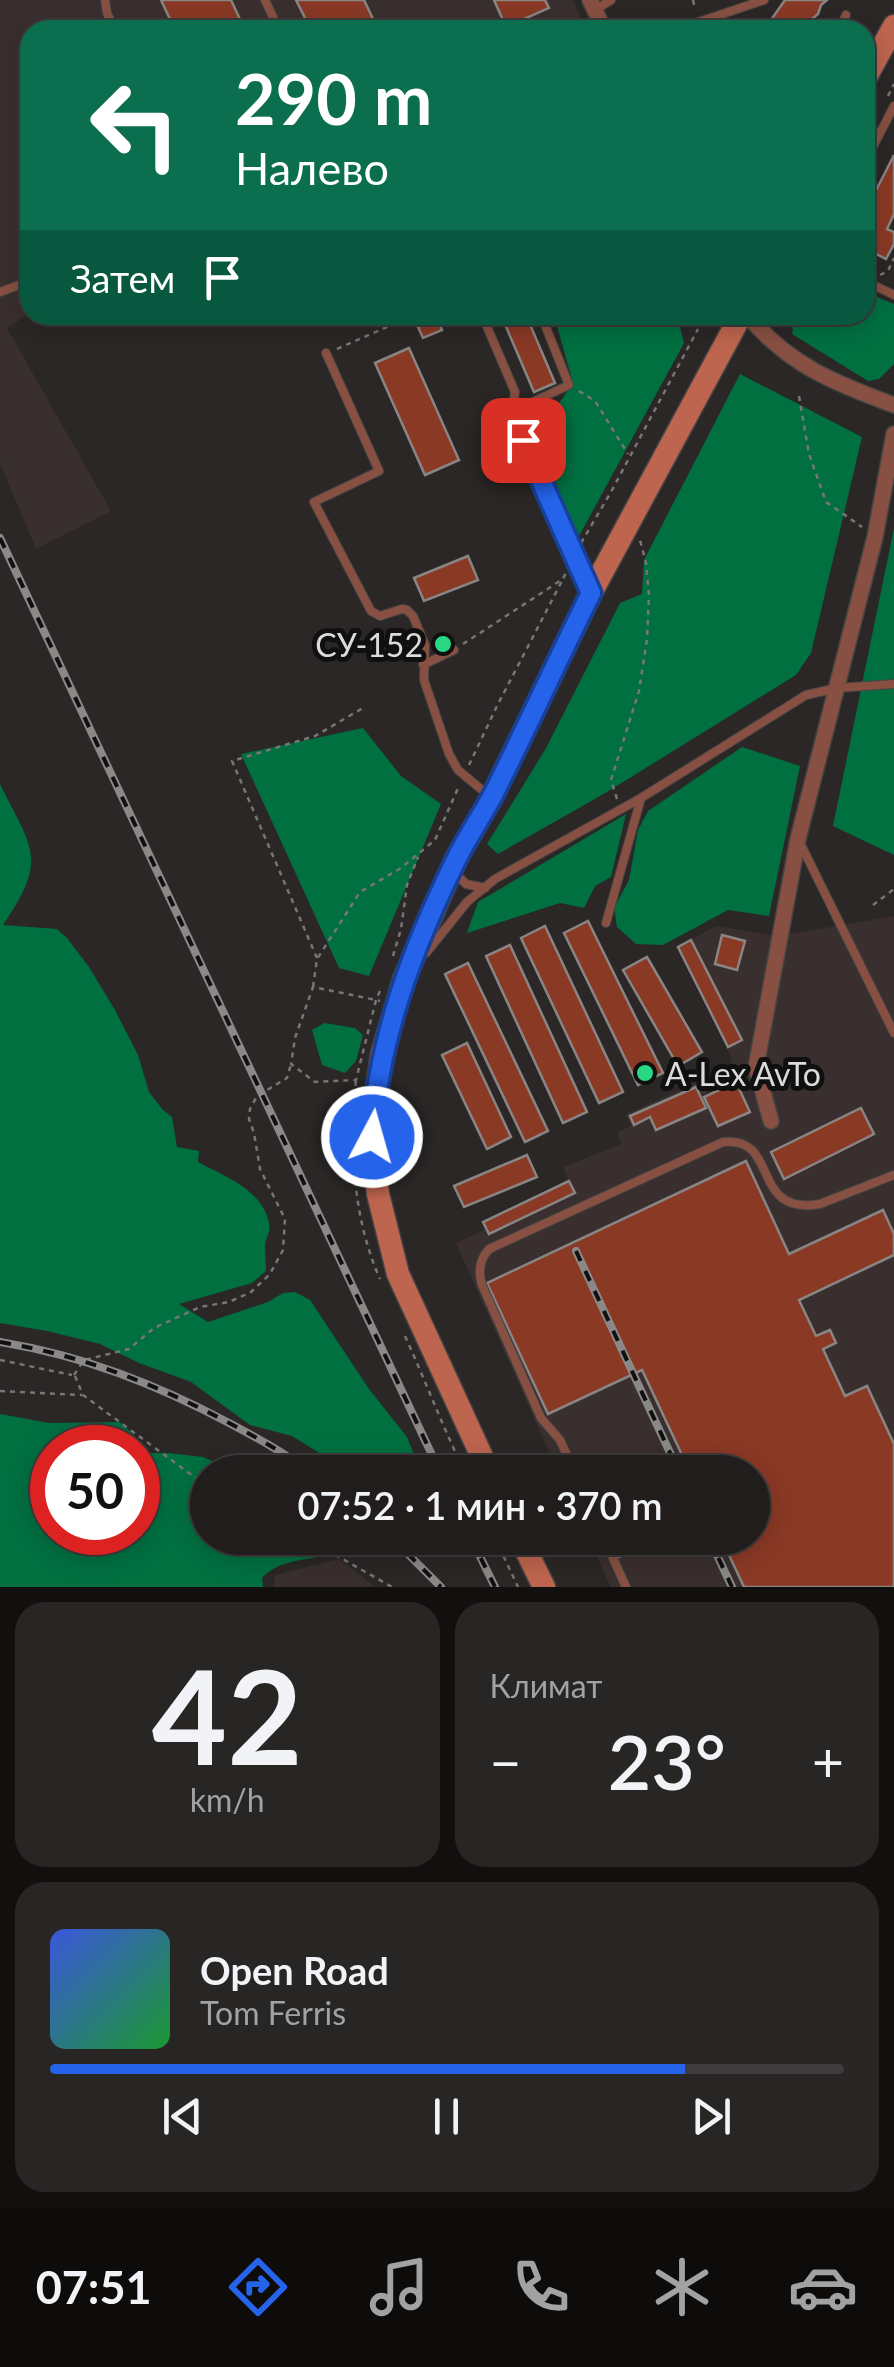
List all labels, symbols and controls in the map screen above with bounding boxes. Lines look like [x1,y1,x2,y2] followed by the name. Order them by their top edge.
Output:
[235,56,432,140] text: 290 m
[70,60,200,190] icon: left
[235,141,389,195] text: Налево
[195,250,250,305] icon: arrive
[70,255,175,301] text: Затем
[481,398,566,483] pin
[496,413,551,468] icon: arrive
[315,625,423,664] place label: СУ-152
[432,633,454,655] marker: СУ-152
[665,1054,821,1093] place label: A-Lex AvTo
[634,1062,656,1084] marker: A-Lex AvTo
[320,1085,424,1189] position arrow
[30,1425,160,1555] speed limit sign: 50
[297,1482,663,1528] text: 07:52 · 1 мин · 370 m
[152,1637,303,1793] text: 42
[490,1666,602,1705] text: Климат
[608,1716,726,1806] text: 23°
[490,1728,521,1794] text: −
[812,1728,844,1794] text: +
[190,1780,265,1819] text: km/h
[200,1947,389,1993] text: Open Road
[200,1993,346,2032] text: Tom Ferris
[155,2089,210,2144] icon: previous
[419,2089,474,2144] icon: pause
[684,2089,739,2144] icon: next
[223,2252,293,2322] icon: directions
[364,2252,434,2322] icon: music
[506,2252,576,2322] icon: phone
[647,2252,717,2322] icon: climate
[788,2252,858,2322] icon: car
[36,2260,152,2314] text: 07:51

